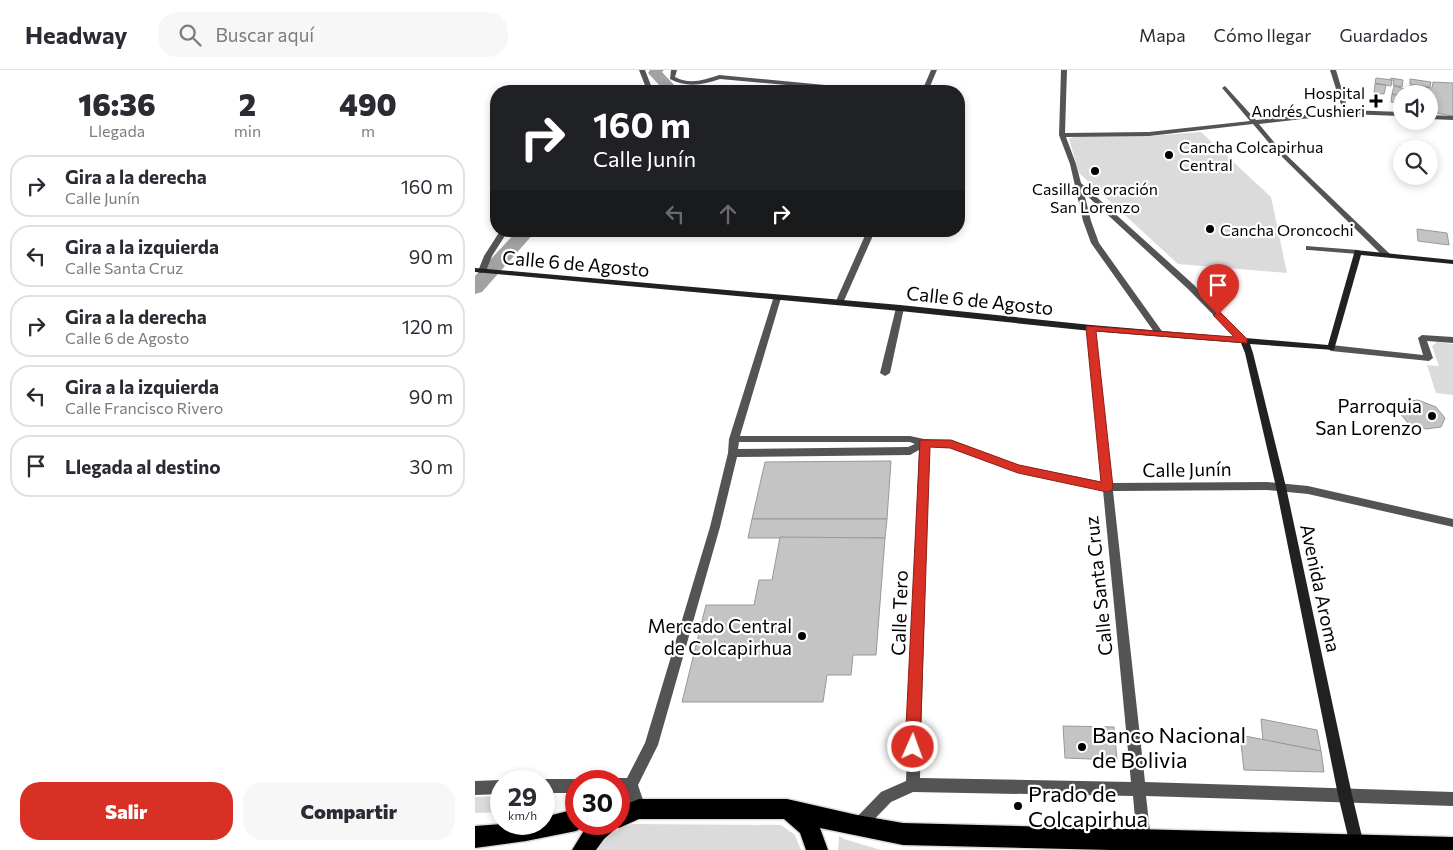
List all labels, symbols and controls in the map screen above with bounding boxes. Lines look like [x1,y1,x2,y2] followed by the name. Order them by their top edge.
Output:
[158,12,508,57] search box
[25,20,128,49] text: Headway
[176,21,204,49] icon: search
[216,23,314,46] text: Buscar aquí
[1139,24,1186,46] text: Mapa
[1214,24,1311,46] text: Cómo llegar
[1339,24,1428,46] text: Guardados
[1251,83,1365,120] place label: Hospital Andrés Cushieri
[78,85,156,122] text: 16:36
[239,85,256,122] text: 2
[339,85,397,122] text: 490
[1393,85,1438,185] map controls
[1393,85,1438,130] button: sound
[1369,94,1383,108] marker: Hospital Andrés Cushieri
[593,102,691,145] text: 160 m
[510,105,575,170] icon: right
[89,121,145,140] text: Llegada
[234,121,261,140] text: min
[361,121,375,140] text: m
[1179,137,1323,174] place label: Cancha Colcapirhua Central
[1393,140,1438,185] button: search
[593,145,696,172] text: Calle Junín
[1163,149,1175,161] marker: Cancha Colcapirhua Central
[65,165,207,188] text: Gira a la derecha
[1089,165,1101,177] marker: Casilla de oración San Lorenzo
[22,172,50,200] icon: right
[401,175,453,198] text: 160 m
[1032,179,1158,216] place label: Casilla de oración San Lorenzo
[65,188,140,207] text: Calle Junín
[661,200,689,228] icon: left
[714,200,742,228] icon: ahead
[767,200,795,228] icon: right
[1220,220,1354,239] place label: Cancha Oroncochi
[1204,223,1216,235] marker: Cancha Oroncochi
[65,235,219,258] text: Gira a la izquierda
[22,242,50,270] icon: left
[409,245,453,268] text: 90 m
[501,245,651,281] street label: Calle 6 de Agosto
[65,258,183,277] text: Calle Santa Cruz
[1197,264,1239,315] pin
[1204,271,1232,299] icon: arrive
[905,281,1055,319] street label: Calle 6 de Agosto
[65,305,207,328] text: Gira a la derecha
[22,312,50,340] icon: right
[402,315,453,338] text: 120 m
[65,328,189,347] text: Calle 6 de Agosto
[65,375,219,398] text: Gira a la izquierda
[22,382,50,410] icon: left
[409,385,453,408] text: 90 m
[1315,394,1422,439] place label: Parroquia San Lorenzo
[65,398,223,417] text: Calle Francisco Rivero
[1426,410,1438,422] marker: Parroquia San Lorenzo
[22,452,50,480] icon: arrive
[65,455,221,478] text: Llegada al destino
[410,455,453,478] text: 30 m
[1142,457,1232,481] street label: Calle Junín
[1079,515,1117,657] street label: Calle Santa Cruz
[1296,522,1346,654] street label: Avenida Aroma
[886,570,912,656] street label: Calle Tero
[647,614,792,659] place label: Mercado Central de Colcapirhua
[796,630,808,642] marker: Mercado Central de Colcapirhua
[886,720,938,772] position arrow
[1092,721,1246,773] place label: Banco Nacional de Bolivia
[1076,741,1088,753] marker: Banco Nacional de Bolivia
[565,770,630,835] speed limit sign: 30
[1028,780,1148,832] place label: Prado de Colcapirhua
[508,781,537,811] text: 29
[20,782,233,840] button: Salir
[243,782,455,840] button: Compartir
[1012,800,1024,812] marker: Prado de Colcapirhua
[508,808,537,822] text: km/h

